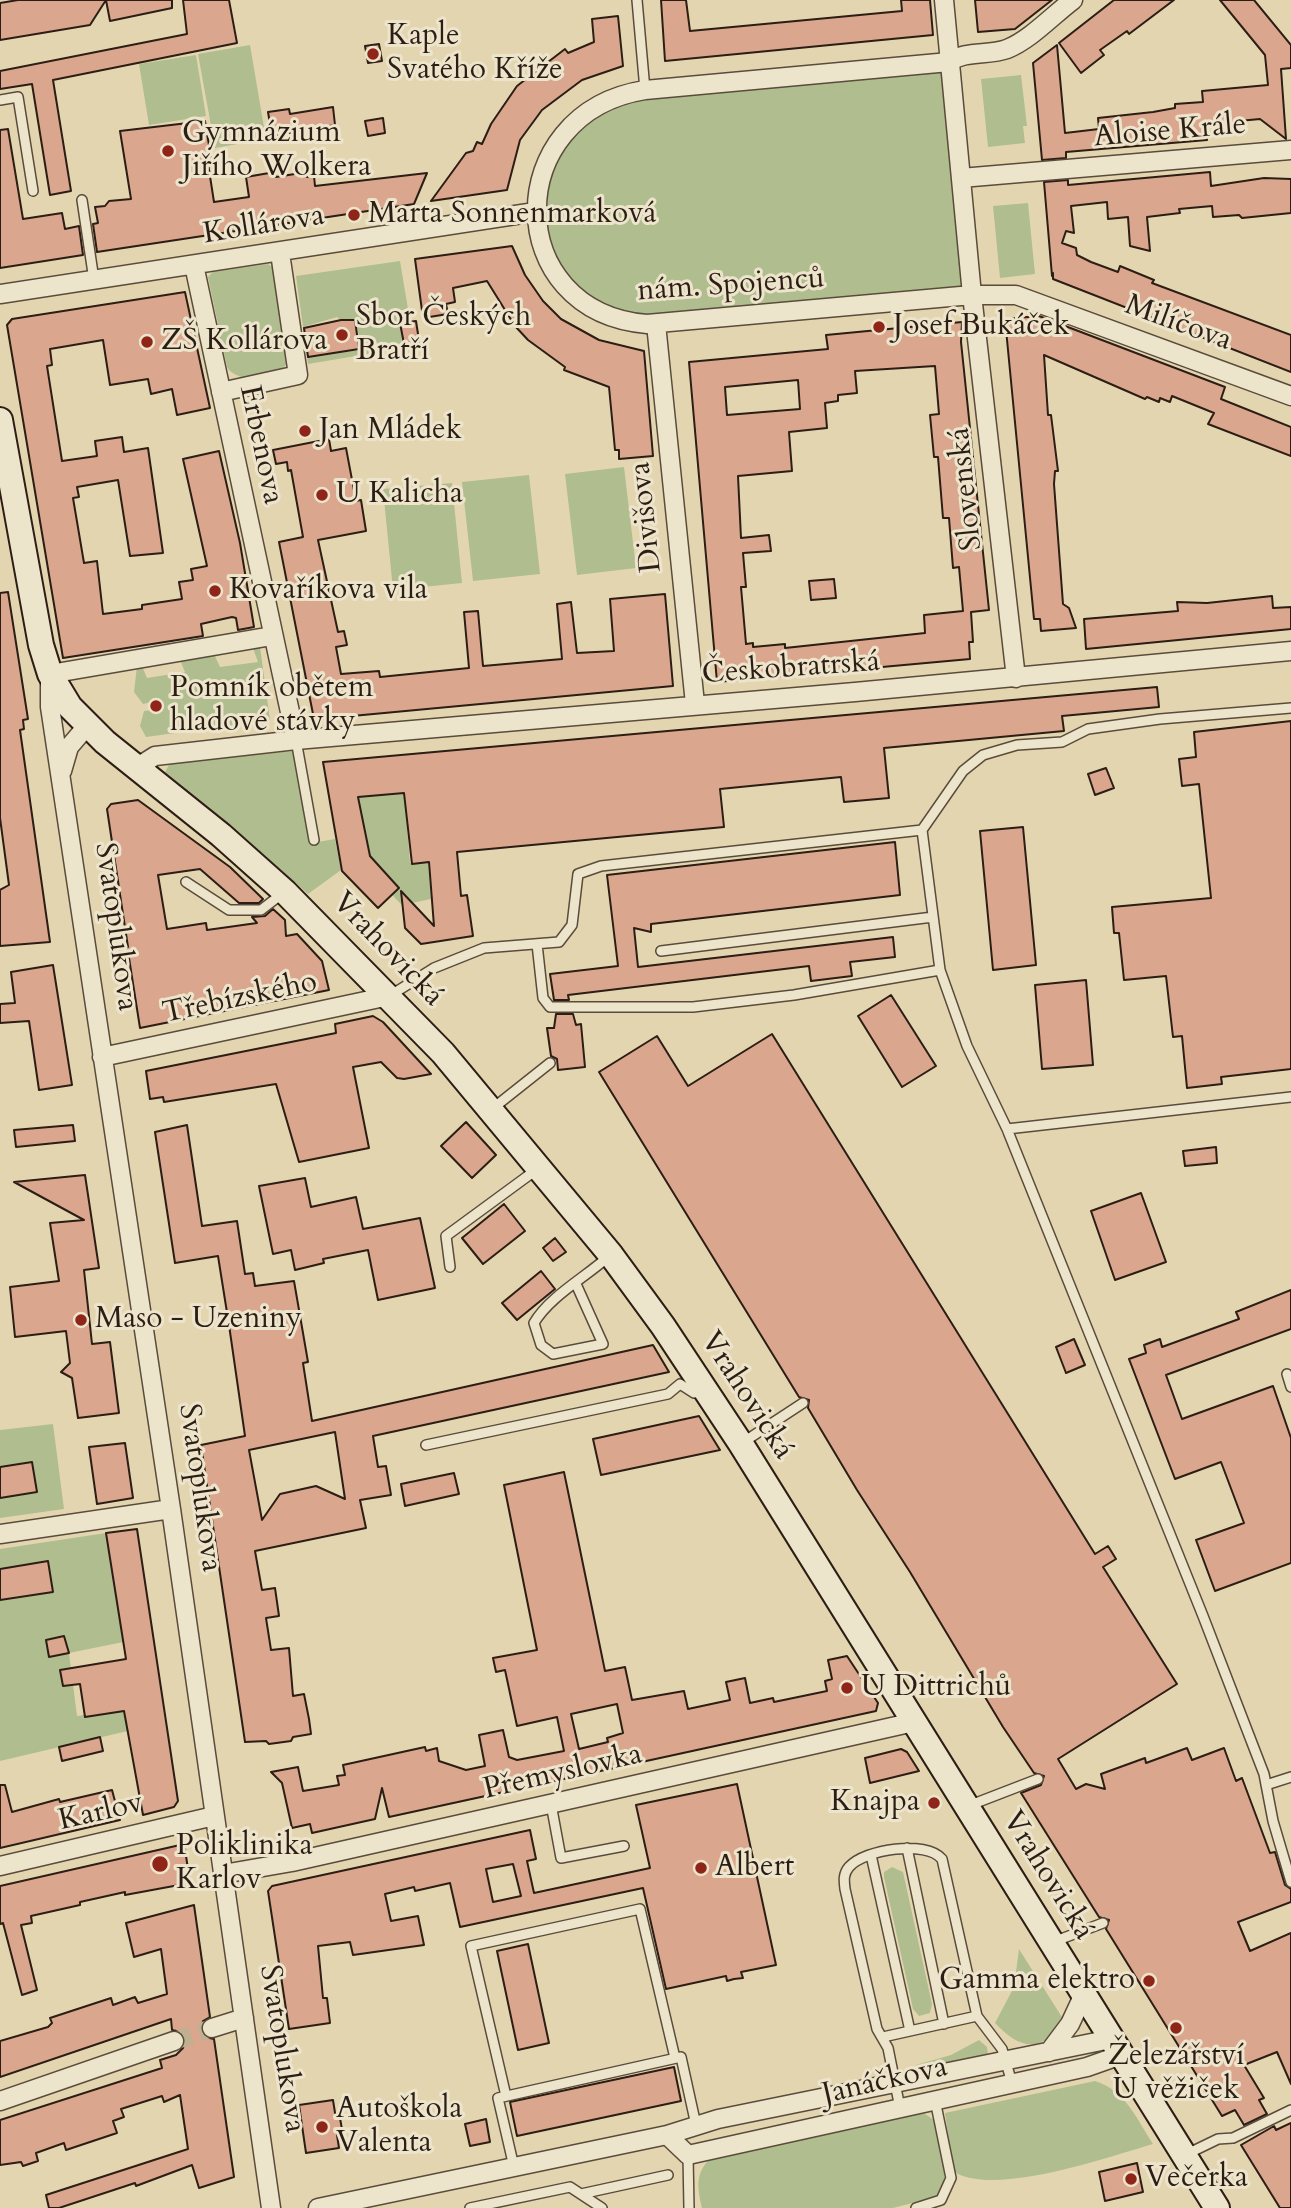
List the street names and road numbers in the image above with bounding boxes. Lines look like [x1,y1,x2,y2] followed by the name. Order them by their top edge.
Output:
[1092,107,1248,157] street label: Aloise Krále
[201,199,327,253] street label: Kollárova
[636,262,826,310] street label: nám. Spojenců
[1120,288,1236,360] street label: Milíčova
[230,382,290,508] street label: Erbenova
[943,426,991,552] street label: Slovenská
[623,460,671,574] street label: Divišova
[701,645,881,693] street label: Českobratrská
[85,841,145,1013] street label: Svatoplukova
[324,885,450,1015] street label: Vrahovická
[160,965,320,1033] street label: Třebízského
[691,1325,801,1467] street label: Vrahovická
[169,1402,229,1574] street label: Svatoplukova
[480,1737,646,1809] street label: Přemyslovka
[55,1786,147,1840] street label: Karlov
[993,1805,1101,1947] street label: Vrahovická
[250,1963,312,2135] street label: Svatoplukova
[819,2050,951,2114] street label: Janáčkova

